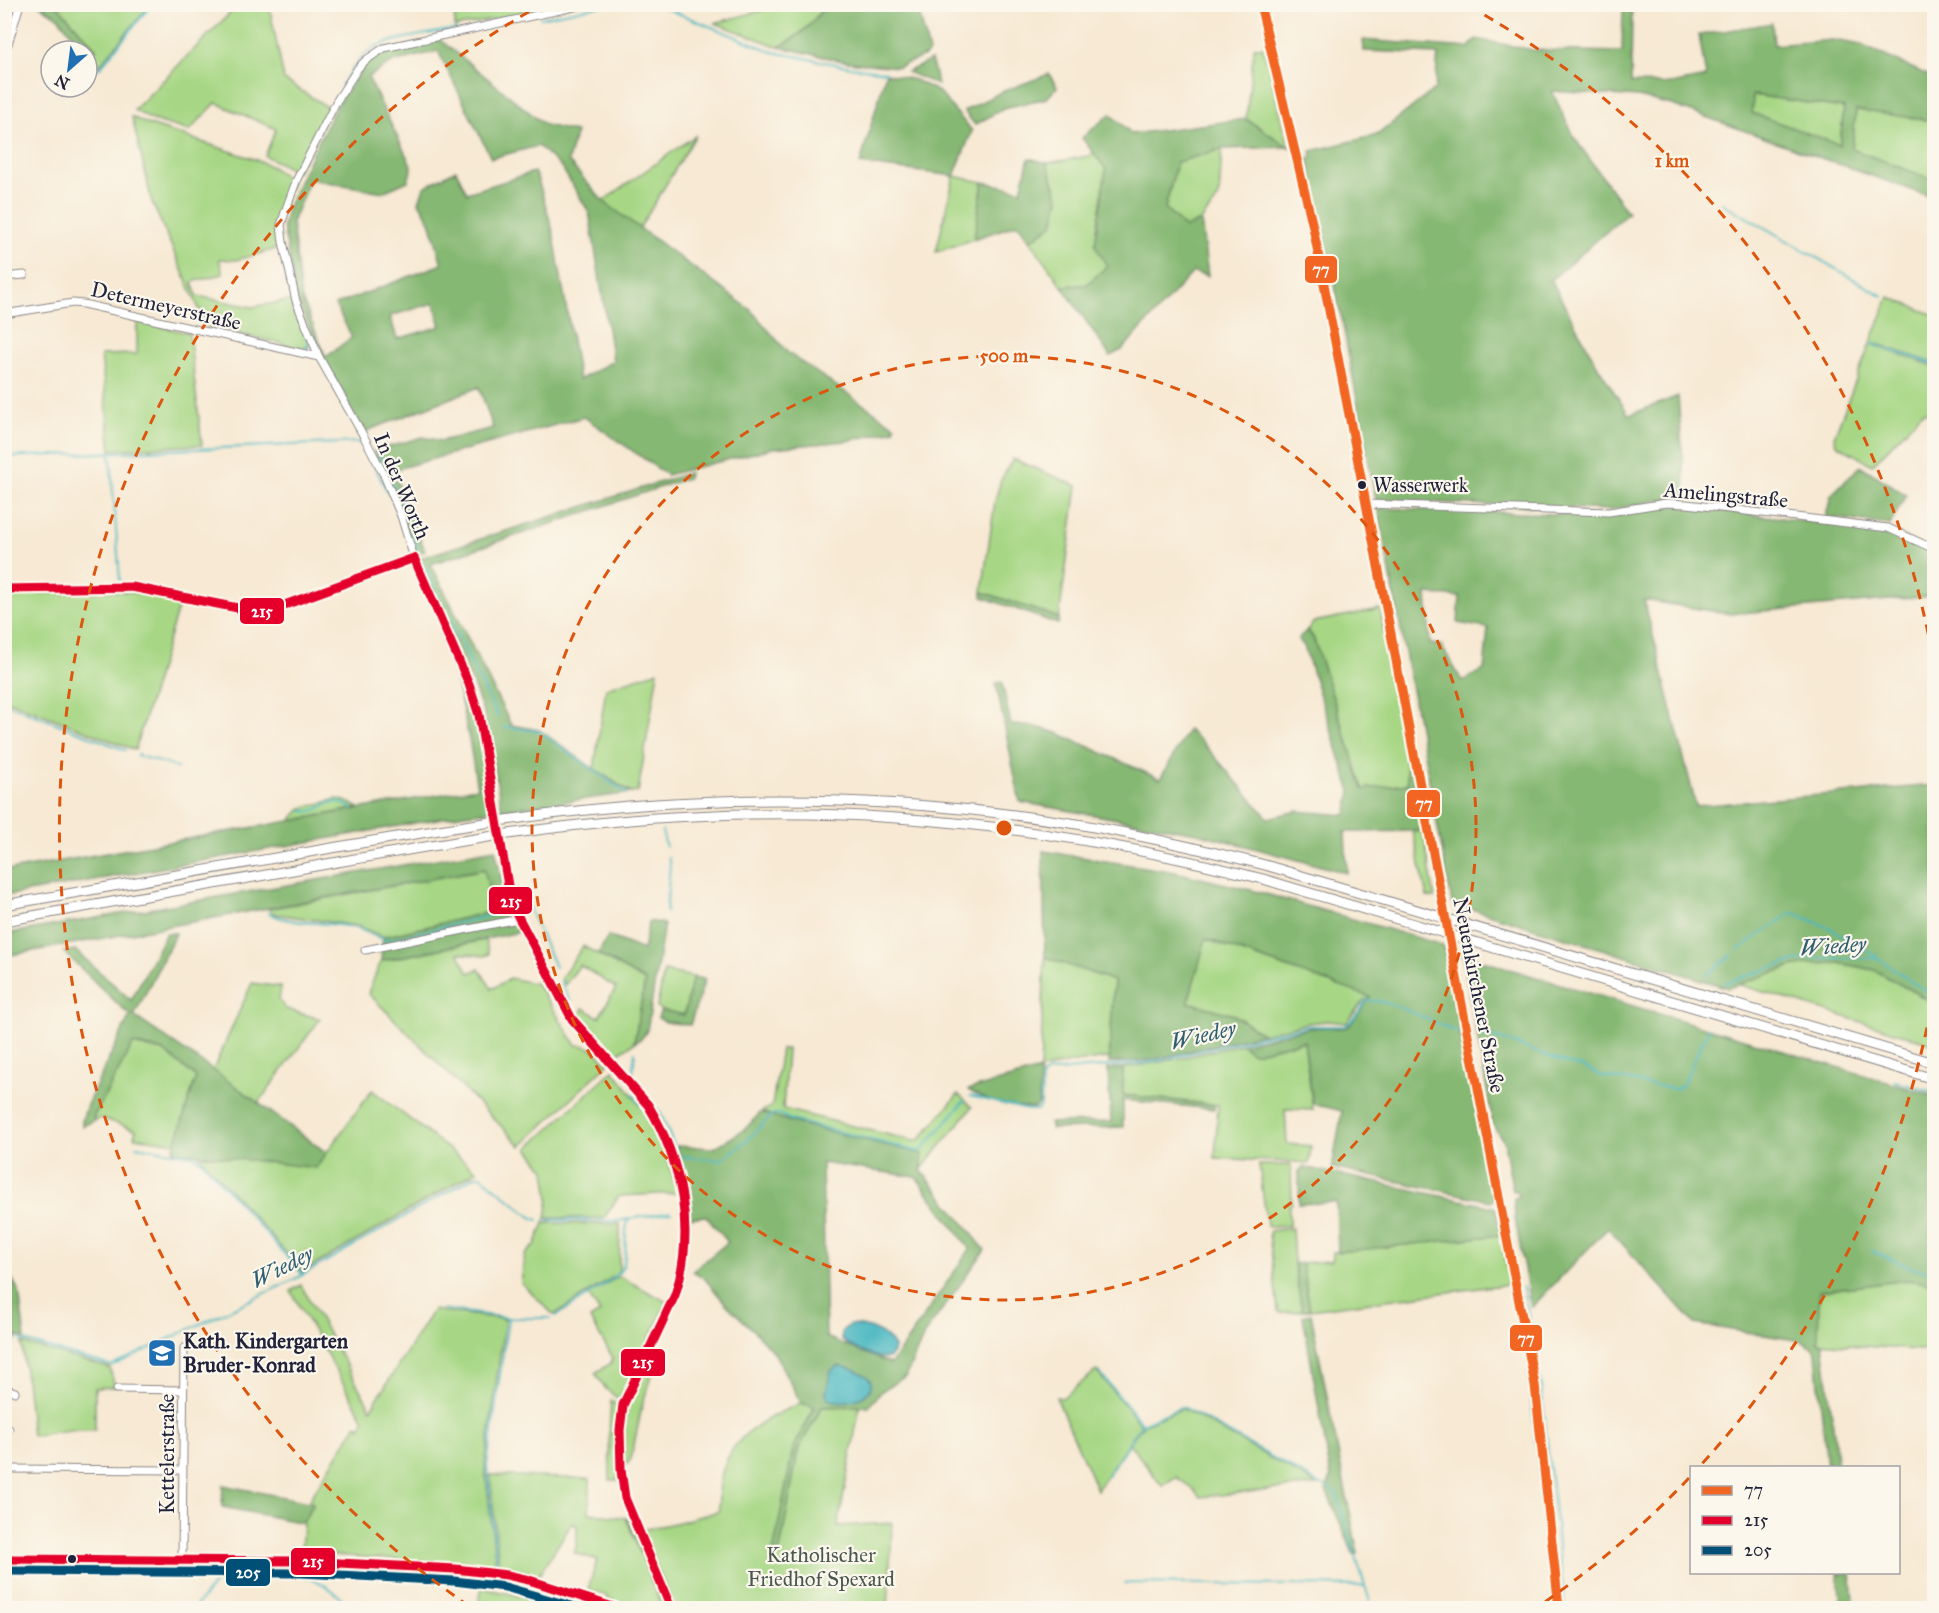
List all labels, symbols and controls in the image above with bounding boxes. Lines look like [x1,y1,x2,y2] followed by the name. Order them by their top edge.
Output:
[39,39,99,99] north arrow
[51,70,73,93] text: N
[1655,150,1690,172] text: 1 km
[1304,255,1338,284] line badge: 77
[1312,260,1330,279] text: 77
[88,276,244,336] street label: Determeyerstraße
[980,345,1029,367] text: 500 m
[368,429,436,544] street label: In der Worth
[1373,473,1469,497] place label: Wasserwerk
[1662,477,1789,513] street label: Amelingstraße
[1356,479,1368,491] marker: Wasserwerk
[239,597,285,625] line badge: 215
[251,602,273,621] text: 215
[1406,789,1441,818] line badge: 77
[1415,794,1433,813] text: 77
[994,818,1014,838] centre of rings
[488,886,533,915] line badge: 215
[500,892,522,911] text: 215
[1447,895,1511,1095] street label: Neuenkirchener Straße
[1799,930,1868,962] water label: Wiedey
[1168,1014,1239,1056] water label: Wiedey
[246,1240,318,1294] water label: Wiedey
[1509,1324,1543,1352] line badge: 77
[183,1328,349,1378] place label: Kath. Kindergarten Bruder-Konrad
[1517,1329,1535,1348] text: 77
[146,1337,178,1369] school or university icon: Kath. Kindergarten Bruder-Konrad
[620,1348,666,1377] line badge: 215
[632,1353,654,1372] text: 215
[154,1393,180,1514] street label: Kettelerstraße
[1690,1466,1900,1574] legend
[1744,1479,1763,1501] text: 77
[1744,1509,1769,1531] text: 215
[1744,1539,1772,1561] text: 205
[747,1542,895,1592] park label: Katholischer Friedhof Spexard
[290,1547,336,1576] line badge: 215
[302,1552,324,1571] text: 215
[66,1553,78,1565] unlabelled marker
[225,1558,271,1587] line badge: 205
[236,1563,261,1582] text: 205

